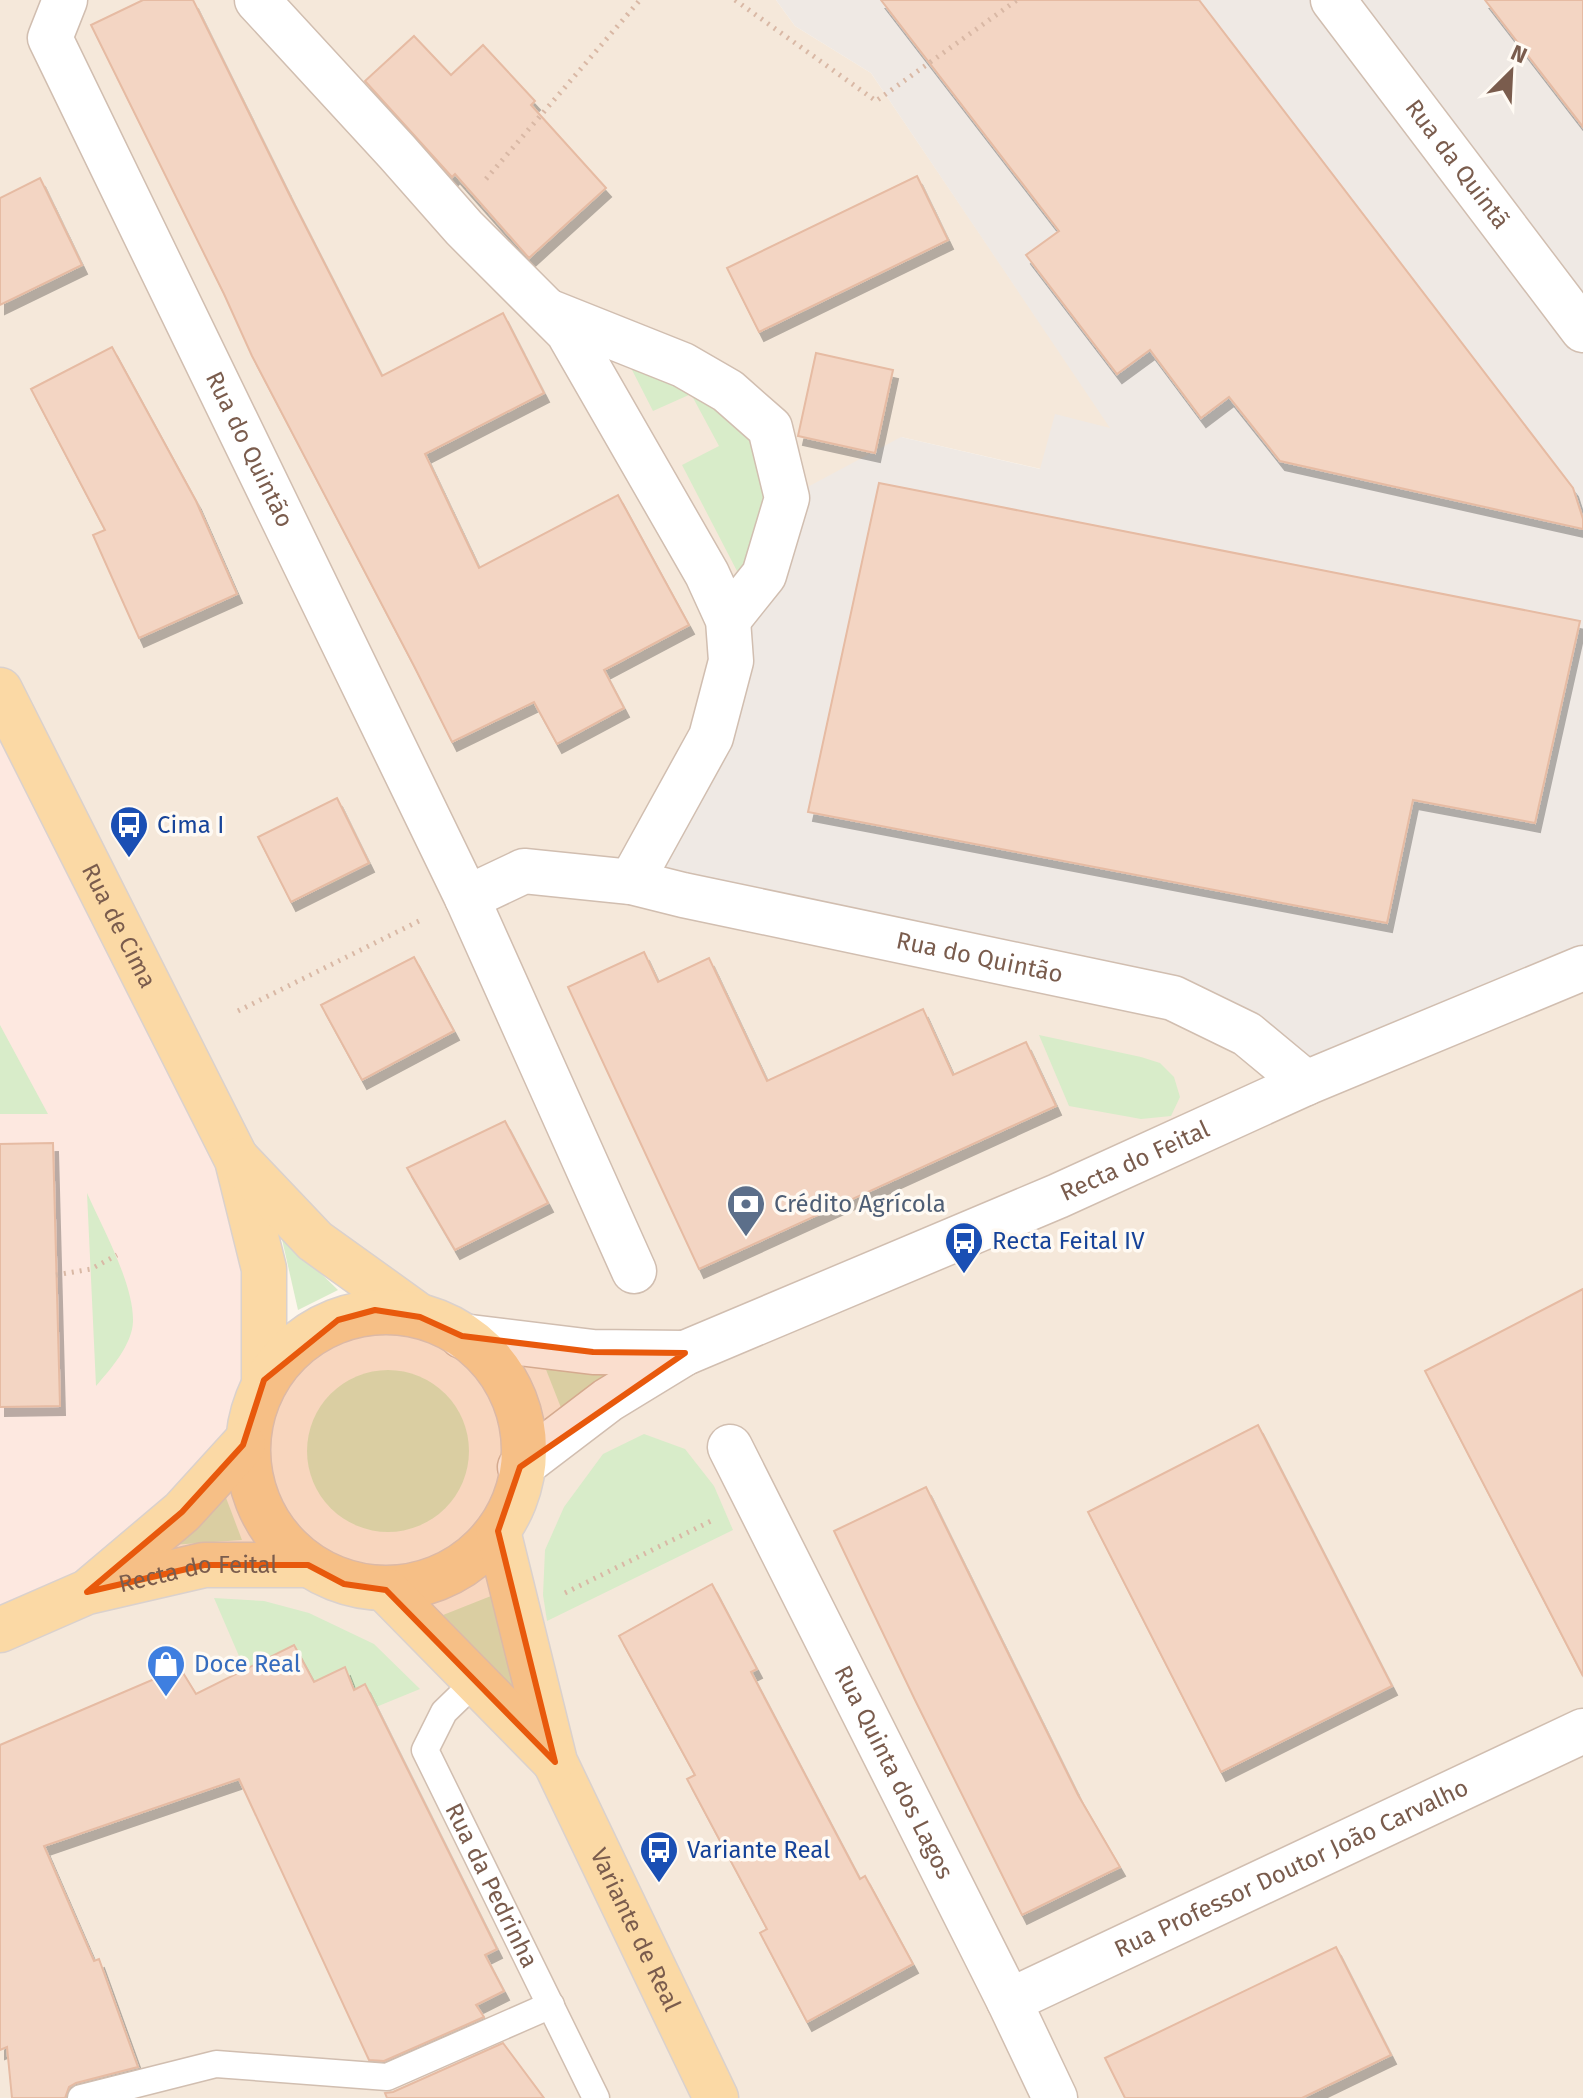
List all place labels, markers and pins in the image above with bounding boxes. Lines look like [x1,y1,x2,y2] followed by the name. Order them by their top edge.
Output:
[108,804,150,859] bus stop icon: Cima I
[157,811,224,839] place label: Cima I
[725,1183,767,1238] bank icon: Crédito Agrícola
[774,1190,946,1218] place label: Crédito Agrícola
[943,1220,985,1275] bus stop icon: Recta Feital IV
[992,1227,1145,1255] place label: Recta Feital IV
[145,1643,187,1698] shop icon: Doce Real
[194,1650,301,1678] place label: Doce Real
[638,1829,680,1884] bus stop icon: Variante Real
[687,1836,830,1864] place label: Variante Real

